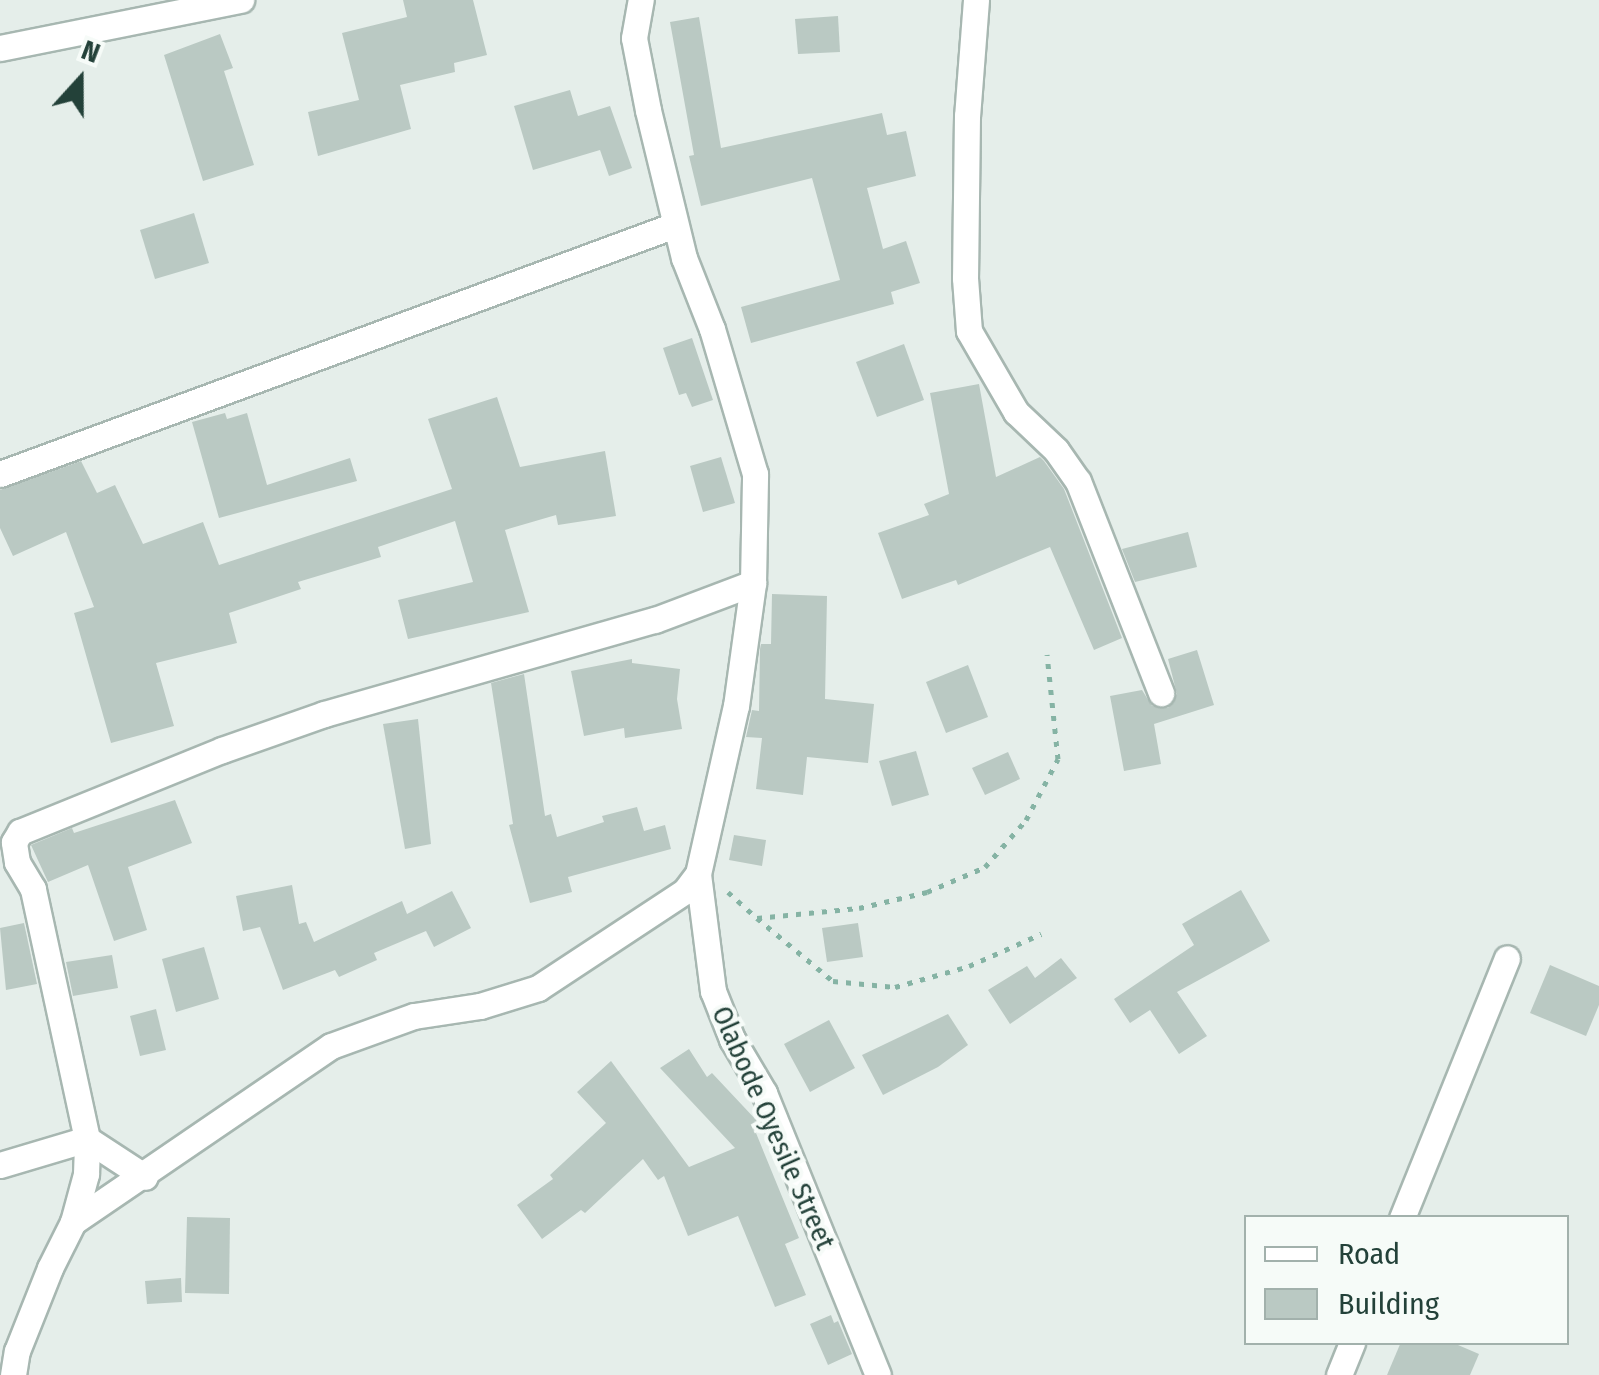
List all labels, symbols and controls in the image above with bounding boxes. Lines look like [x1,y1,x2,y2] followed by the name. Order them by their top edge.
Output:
[30,30,130,130] north arrow
[77,33,105,70] text: N
[704,1001,842,1255] street label: Olabode Oyesile Street
[1244,1215,1569,1345] legend
[1338,1236,1400,1272] text: Road
[1338,1286,1439,1322] text: Building

